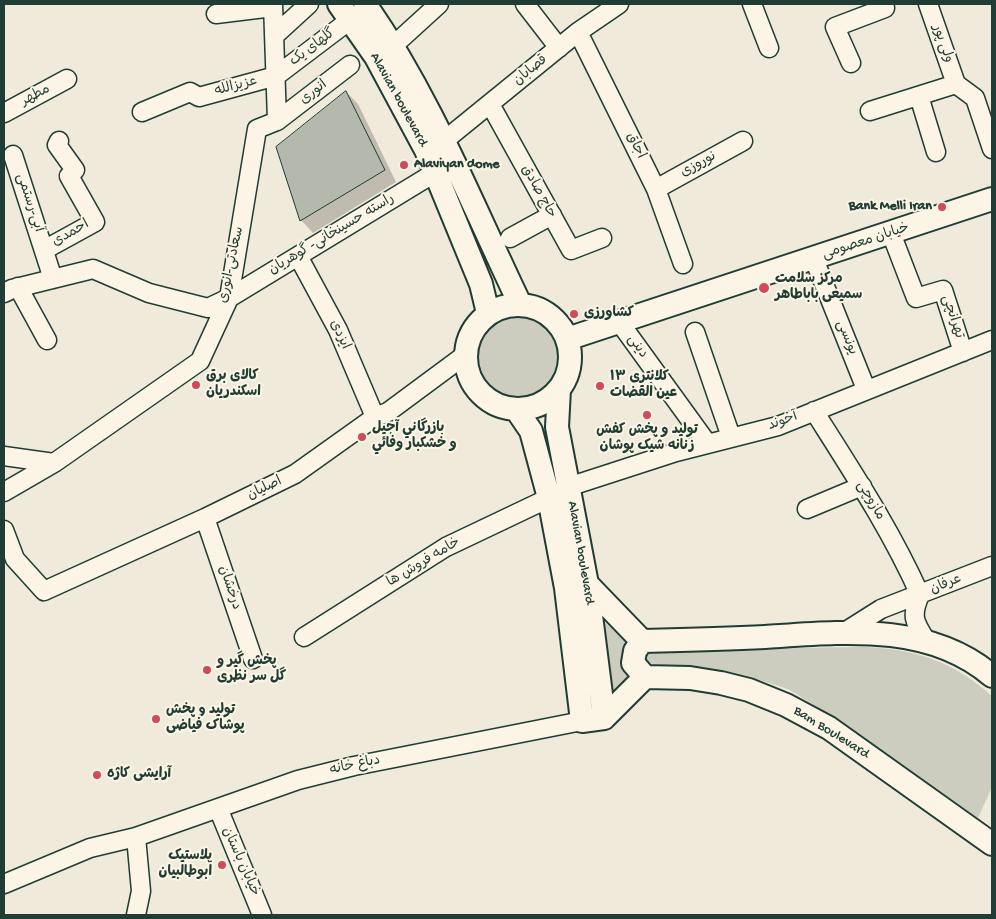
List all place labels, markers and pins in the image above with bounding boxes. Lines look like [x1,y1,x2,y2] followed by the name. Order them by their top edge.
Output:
[414,157,500,173] place label: Alaviyan dome
[398,159,410,171] marker: Alaviyan dome
[849,199,932,215] place label: Bank Melli Iran
[936,201,948,213] marker: Bank Melli Iran
[775,272,862,304] place label: مرکز سلامت سمیعی باباطاهر
[757,281,771,295] marker: مرکز سلامت سمیعی باباطاهر
[584,306,634,322] place label: کشاورزی
[568,308,580,320] marker: کشاورزی
[206,369,261,402] place label: کالای برق اسکندریان
[610,370,677,402] place label: کلانتری ۱۳ عین القضات
[190,379,202,391] marker: کالای برق اسکندریان
[594,380,606,392] marker: کلانتری ۱۳ عین القضات
[641,409,653,421] marker: تولید و پخش کفش زنانه شیک پوشان
[372,421,457,454] place label: بازرگاني آجيل و خشكبار وفائي
[596,423,698,456] place label: تولید و پخش کفش زنانه شیک پوشان
[356,431,368,443] marker: بازرگاني آجيل و خشكبار وفائي
[217,654,286,686] place label: پخش گیر و گل سر نظری
[201,664,213,676] marker: پخش گیر و گل سر نظری
[166,703,245,736] place label: تولید و پخش پوشاک فیاضی
[150,713,162,725] marker: تولید و پخش پوشاک فیاضی
[107,767,171,783] place label: آرایشی کاژه
[91,769,103,781] marker: آرایشی کاژه
[159,849,212,882] place label: پلاستیک ابوطالبیان
[216,859,228,871] marker: پلاستیک ابوطالبیان

